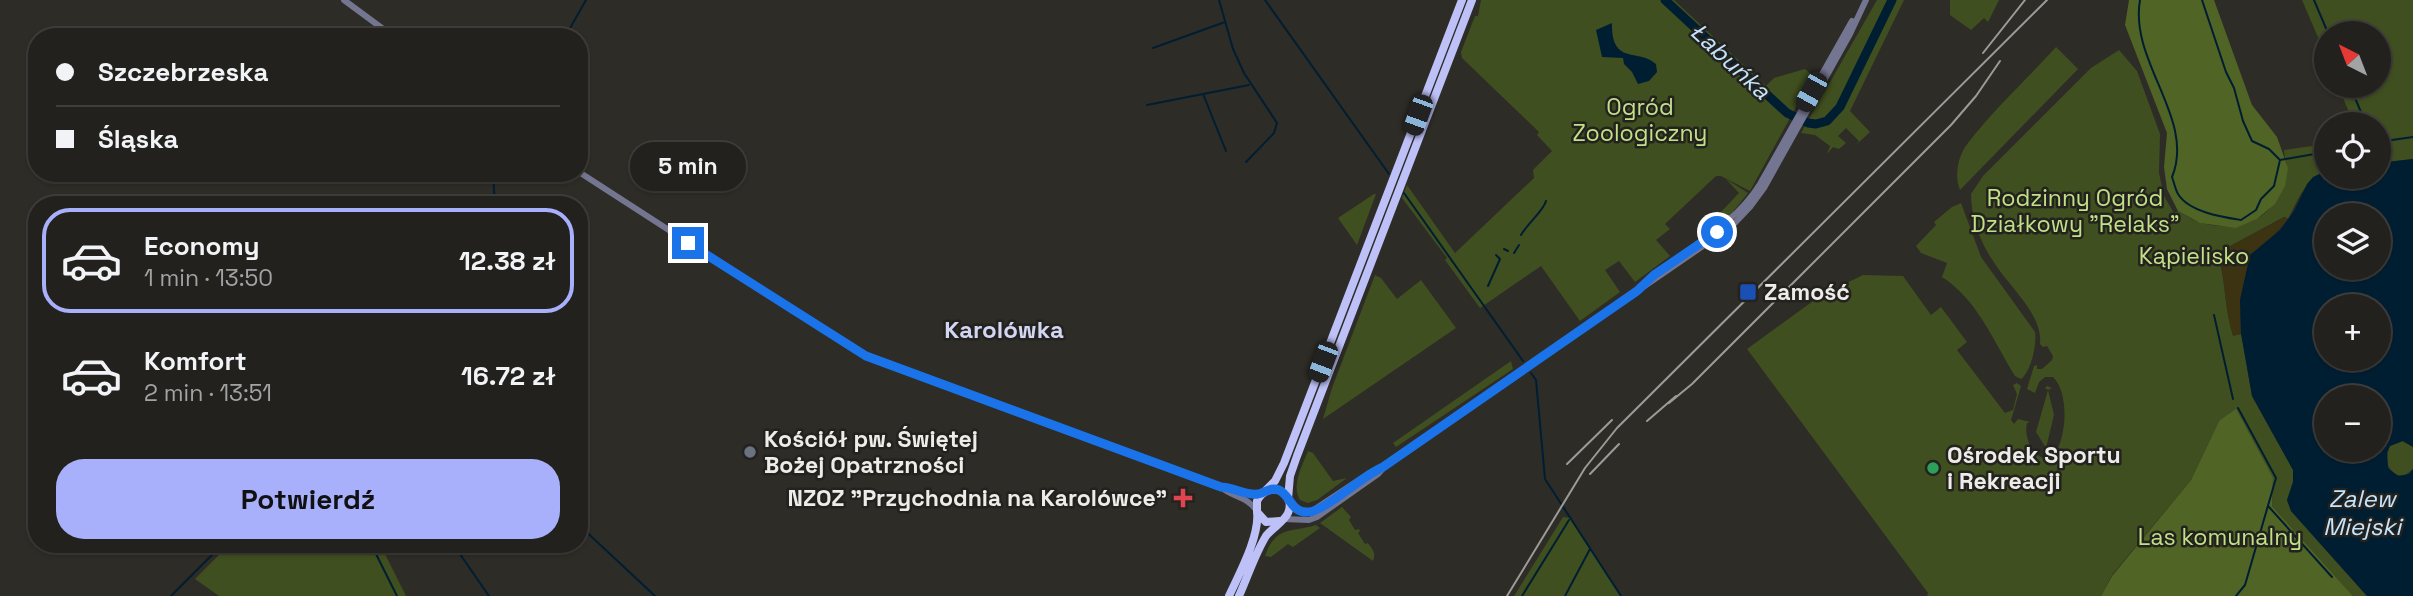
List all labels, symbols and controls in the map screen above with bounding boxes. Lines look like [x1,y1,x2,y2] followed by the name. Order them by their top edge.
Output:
[1683,15,1777,106] water label: Łabuńka
[2314,21,2390,98] north arrow
[2314,21,2391,462] map controls
[98,55,269,89] text: Szczebrzeska
[1792,69,1831,115] car
[1401,92,1436,138] car
[1573,92,1707,148] park label: Ogród Zoologiczny
[2314,112,2391,189] button: locate
[98,122,179,156] text: Śląska
[630,142,746,190] callout: 5 min
[658,151,718,181] text: 5 min
[1970,183,2180,239] park label: Rodzinny Ogród Działkowy "Relaks"
[2314,203,2391,280] button: layers
[1701,216,1733,248] route start
[672,227,704,259] route end
[60,229,123,292] icon: car
[144,229,260,263] text: Economy
[2139,241,2249,271] park label: Kąpielisko
[459,244,556,278] text: 12.38 zł
[144,263,273,293] text: 1 min · 13:50
[1764,277,1850,307] place label: Zamość
[1738,282,1758,302] marker: Zamość
[2314,294,2391,371] button: +
[944,314,1064,345] district label: Karolówka
[1306,339,1341,385] car
[60,344,123,407] icon: car
[144,344,247,378] text: Komfort
[461,359,556,393] text: 16.72 zł
[144,378,272,408] text: 2 min · 13:51
[2314,385,2391,462] button: −
[764,424,978,480] place label: Kościół pw. Świętej Bożej Opatrzności
[1947,440,2121,496] place label: Ośrodek Sportu i Rekreacji
[742,444,758,460] marker: Kościół pw. Świętej Bożej Opatrzności
[56,459,560,539] button: Potwierdź
[1925,460,1941,476] marker: Ośrodek Sportu i Rekreacji
[788,483,1167,513] place label: NZOZ "Przychodnia na Karolówce"
[2323,483,2404,542] water label: Zalew Miejski
[1173,488,1193,508] marker: NZOZ "Przychodnia na Karolówce"
[2138,522,2302,552] park label: Las komunalny

